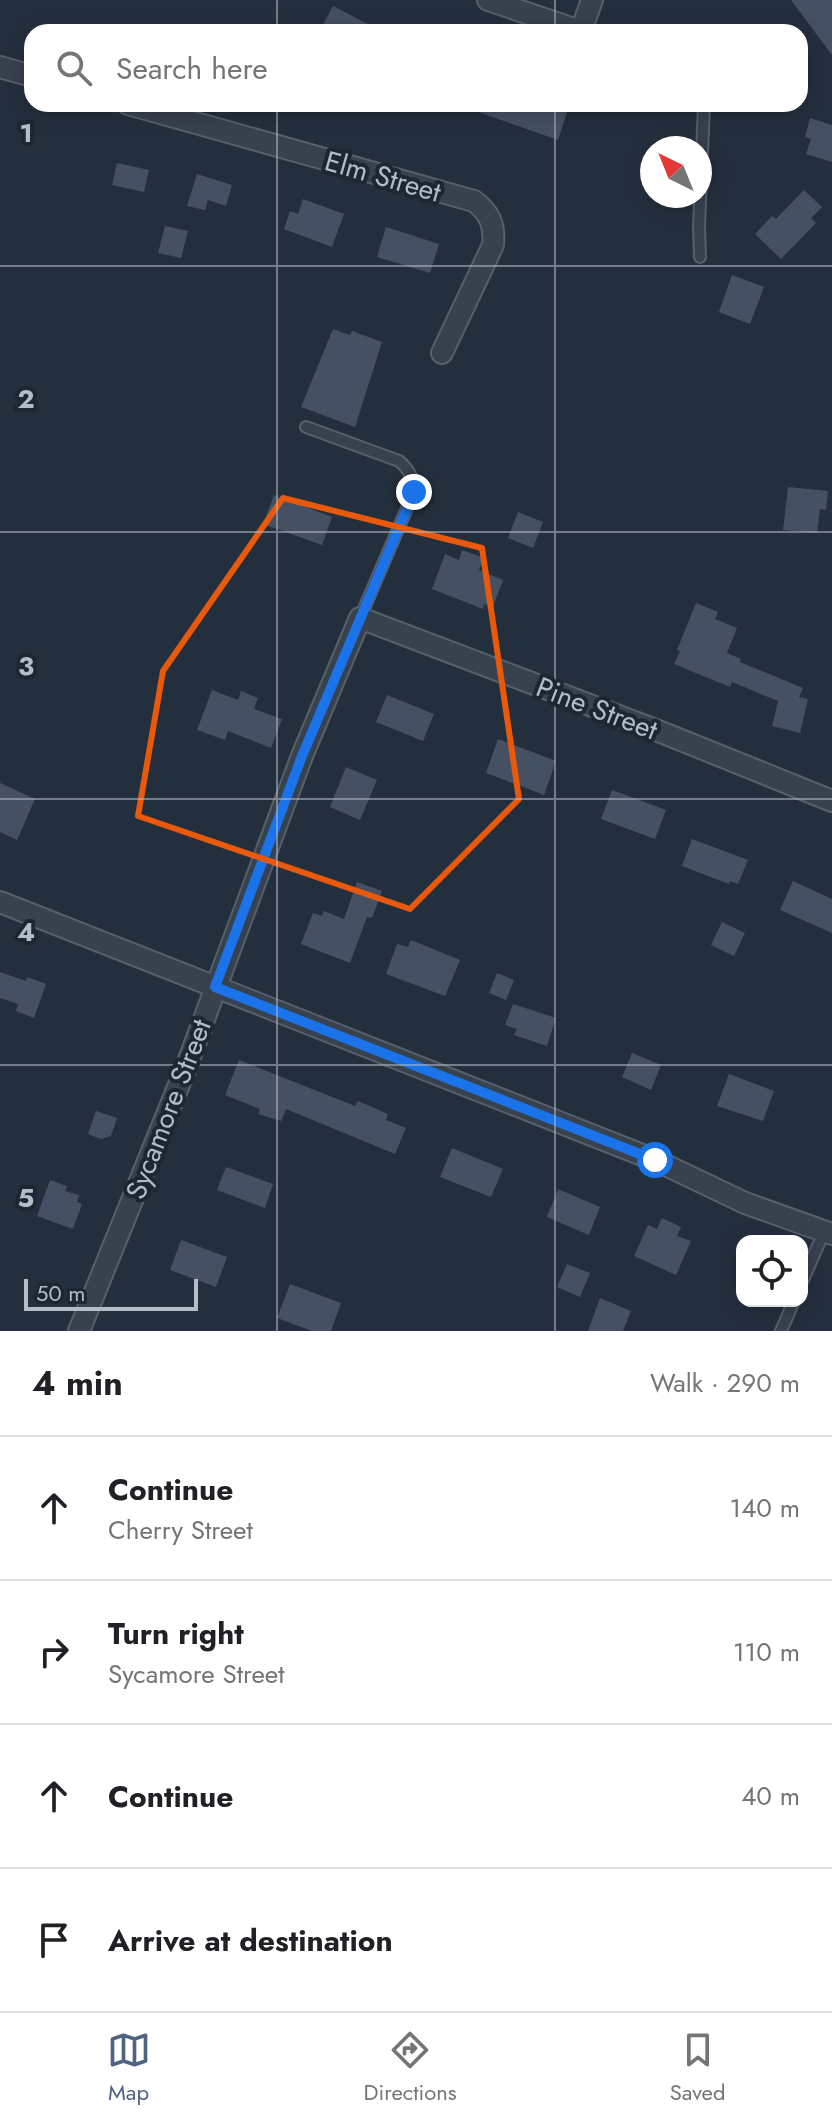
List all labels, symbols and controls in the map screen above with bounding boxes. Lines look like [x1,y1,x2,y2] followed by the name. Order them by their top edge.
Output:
[24,24,808,112] search box
[52,46,96,90] icon: search
[116,47,268,90] text: Search here
[19,114,33,152] text: 1
[640,136,712,208] north arrow
[320,140,446,213] street label: Elm Street
[17,380,35,418] text: 2
[396,474,432,510] route end
[18,647,34,685] text: 3
[530,667,664,750] street label: Pine Street
[17,913,35,951] text: 4
[115,1013,222,1205] street label: Sycamore Street
[637,1142,673,1178] route start
[18,1179,34,1217] text: 5
[736,1235,808,1307] map controls
[736,1235,808,1307] button: locate
[24,1275,198,1311] scale bar
[36,1277,85,1309] text: 50 m
[32,1359,123,1408] text: 4 min
[650,1364,800,1402] text: Walk · 290 m
[108,1468,234,1511] text: Continue
[32,1486,76,1530] icon: ahead
[729,1489,800,1527] text: 140 m
[108,1511,253,1549] text: Cherry Street
[108,1612,244,1655] text: Turn right
[32,1630,76,1674] icon: right
[733,1633,800,1671] text: 110 m
[108,1655,284,1693] text: Sycamore Street
[32,1774,76,1818] icon: ahead
[108,1775,234,1818] text: Continue
[741,1777,800,1815] text: 40 m
[32,1918,76,1962] icon: arrive
[108,1919,393,1962] text: Arrive at destination
[107,2028,151,2108] tab: Map
[364,2028,457,2108] tab: Directions
[670,2028,725,2108] tab: Saved

